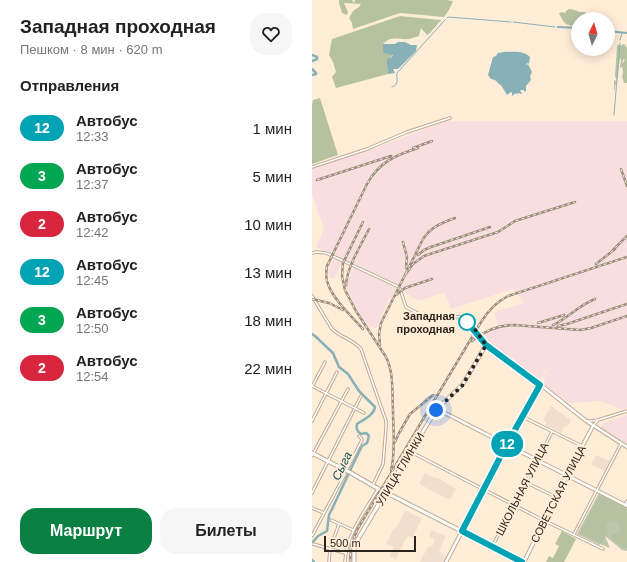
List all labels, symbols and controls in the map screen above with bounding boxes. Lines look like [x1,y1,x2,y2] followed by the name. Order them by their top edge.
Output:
[571,12,615,56] north arrow
[571,12,615,56] map controls
[250,13,292,55] button: heart
[20,16,216,37] text: Западная проходная
[20,42,162,57] text: Пешком · 8 мин · 620 m
[20,77,119,94] text: Отправления
[76,112,138,129] text: Автобус
[34,120,50,136] text: 12
[253,120,292,137] text: 1 мин
[76,129,109,144] text: 12:33
[76,160,138,177] text: Автобус
[38,168,46,184] text: 3
[253,168,292,185] text: 5 мин
[76,177,109,192] text: 12:37
[76,208,138,225] text: Автобус
[38,216,46,232] text: 2
[244,216,292,233] text: 10 мин
[76,225,109,240] text: 12:42
[76,256,138,273] text: Автобус
[34,264,50,280] text: 12
[244,264,292,281] text: 13 мин
[76,273,109,288] text: 12:45
[76,304,138,321] text: Автобус
[397,310,455,335] place label: Западная проходная
[38,312,46,328] text: 3
[244,312,292,329] text: 18 мин
[458,313,476,331] marker: Западная проходная
[76,321,109,336] text: 12:50
[76,352,138,369] text: Автобус
[38,360,46,376] text: 2
[244,360,292,377] text: 22 мин
[76,369,109,384] text: 12:54
[426,400,446,420] your location
[373,430,427,508] street label: УЛИЦА ГЛИНКИ
[489,431,525,457] line badge: 12
[499,436,515,452] text: 12
[493,440,551,537] street label: ШКОЛЬНАЯ УЛИЦА
[528,443,588,545] street label: СОВЕТСКАЯ УЛИЦА
[329,449,355,483] water label: Сыга
[20,508,152,554] button: Маршрут
[160,508,292,554] button: Билеты
[324,534,416,553] scale bar
[330,537,361,549] text: 500 m

